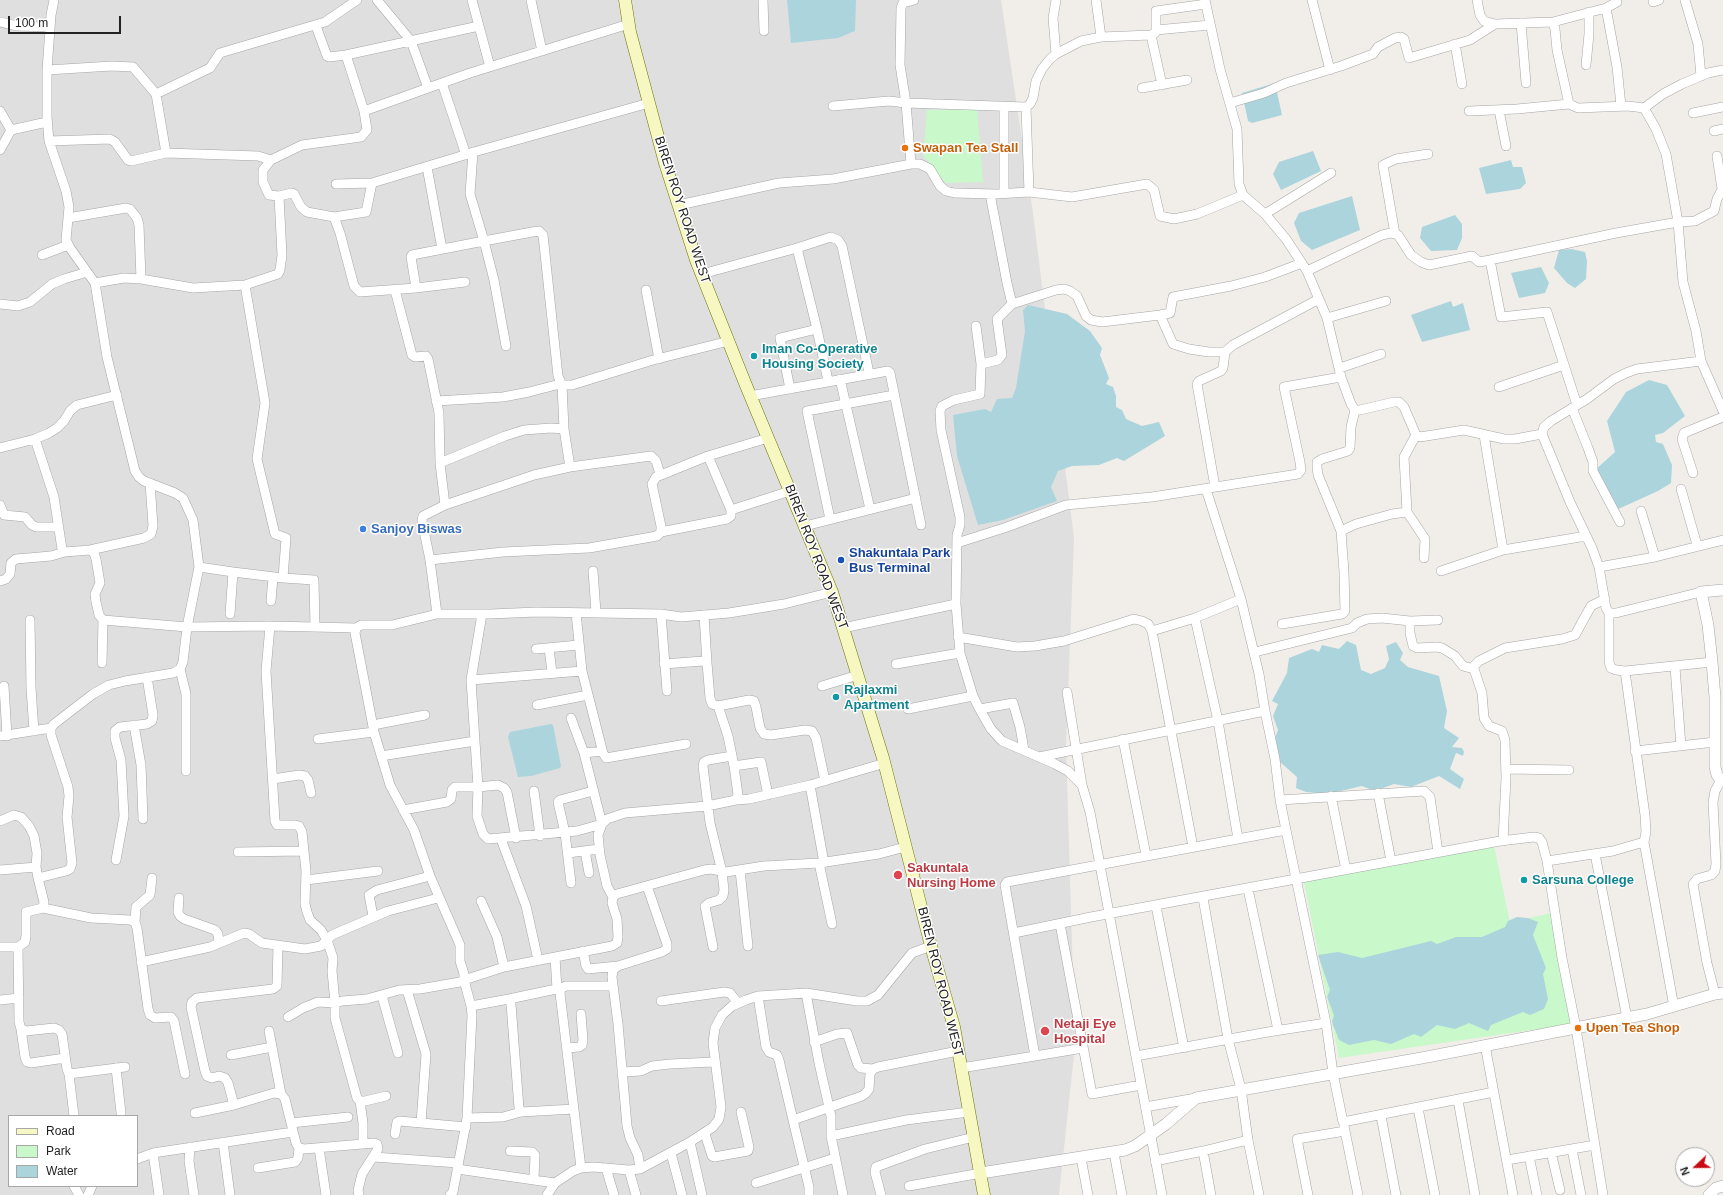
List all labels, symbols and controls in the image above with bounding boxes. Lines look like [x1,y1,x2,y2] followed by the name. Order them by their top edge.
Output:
[10,8,123,34] scale bar
[15,16,48,30] text: 100 m
[651,134,713,286] street label: BIREN ROY ROAD WEST
[913,140,1018,156] place label: Swapan Tea Stall
[900,143,910,153] marker: Swapan Tea Stall
[762,341,878,372] place label: Iman Co-Operative Housing Society
[749,351,759,361] marker: Iman Co-Operative Housing Society
[781,482,851,632] street label: BIREN ROY ROAD WEST
[371,521,462,537] place label: Sanjoy Biswas
[358,524,368,534] marker: Sanjoy Biswas
[849,545,950,576] place label: Shakuntala Park Bus Terminal
[836,555,846,565] marker: Shakuntala Park Bus Terminal
[844,682,909,713] place label: Rajlaxmi Apartment
[831,692,841,702] marker: Rajlaxmi Apartment
[907,860,996,891] place label: Sakuntala Nursing Home
[892,869,904,881] marker: Sakuntala Nursing Home
[1532,872,1634,888] place label: Sarsuna College
[1519,875,1529,885] marker: Sarsuna College
[914,905,966,1059] street label: BIREN ROY ROAD WEST
[1054,1016,1116,1047] place label: Netaji Eye Hospital
[1586,1020,1680,1036] place label: Upen Tea Shop
[1573,1023,1583,1033] marker: Upen Tea Shop
[1039,1025,1051,1037] marker: Netaji Eye Hospital
[8,1115,138,1187] legend
[46,1124,75,1138] text: Road
[46,1144,71,1158] text: Park
[1675,1147,1715,1187] north arrow
[46,1164,78,1178] text: Water
[1678,1165,1692,1177] text: N

